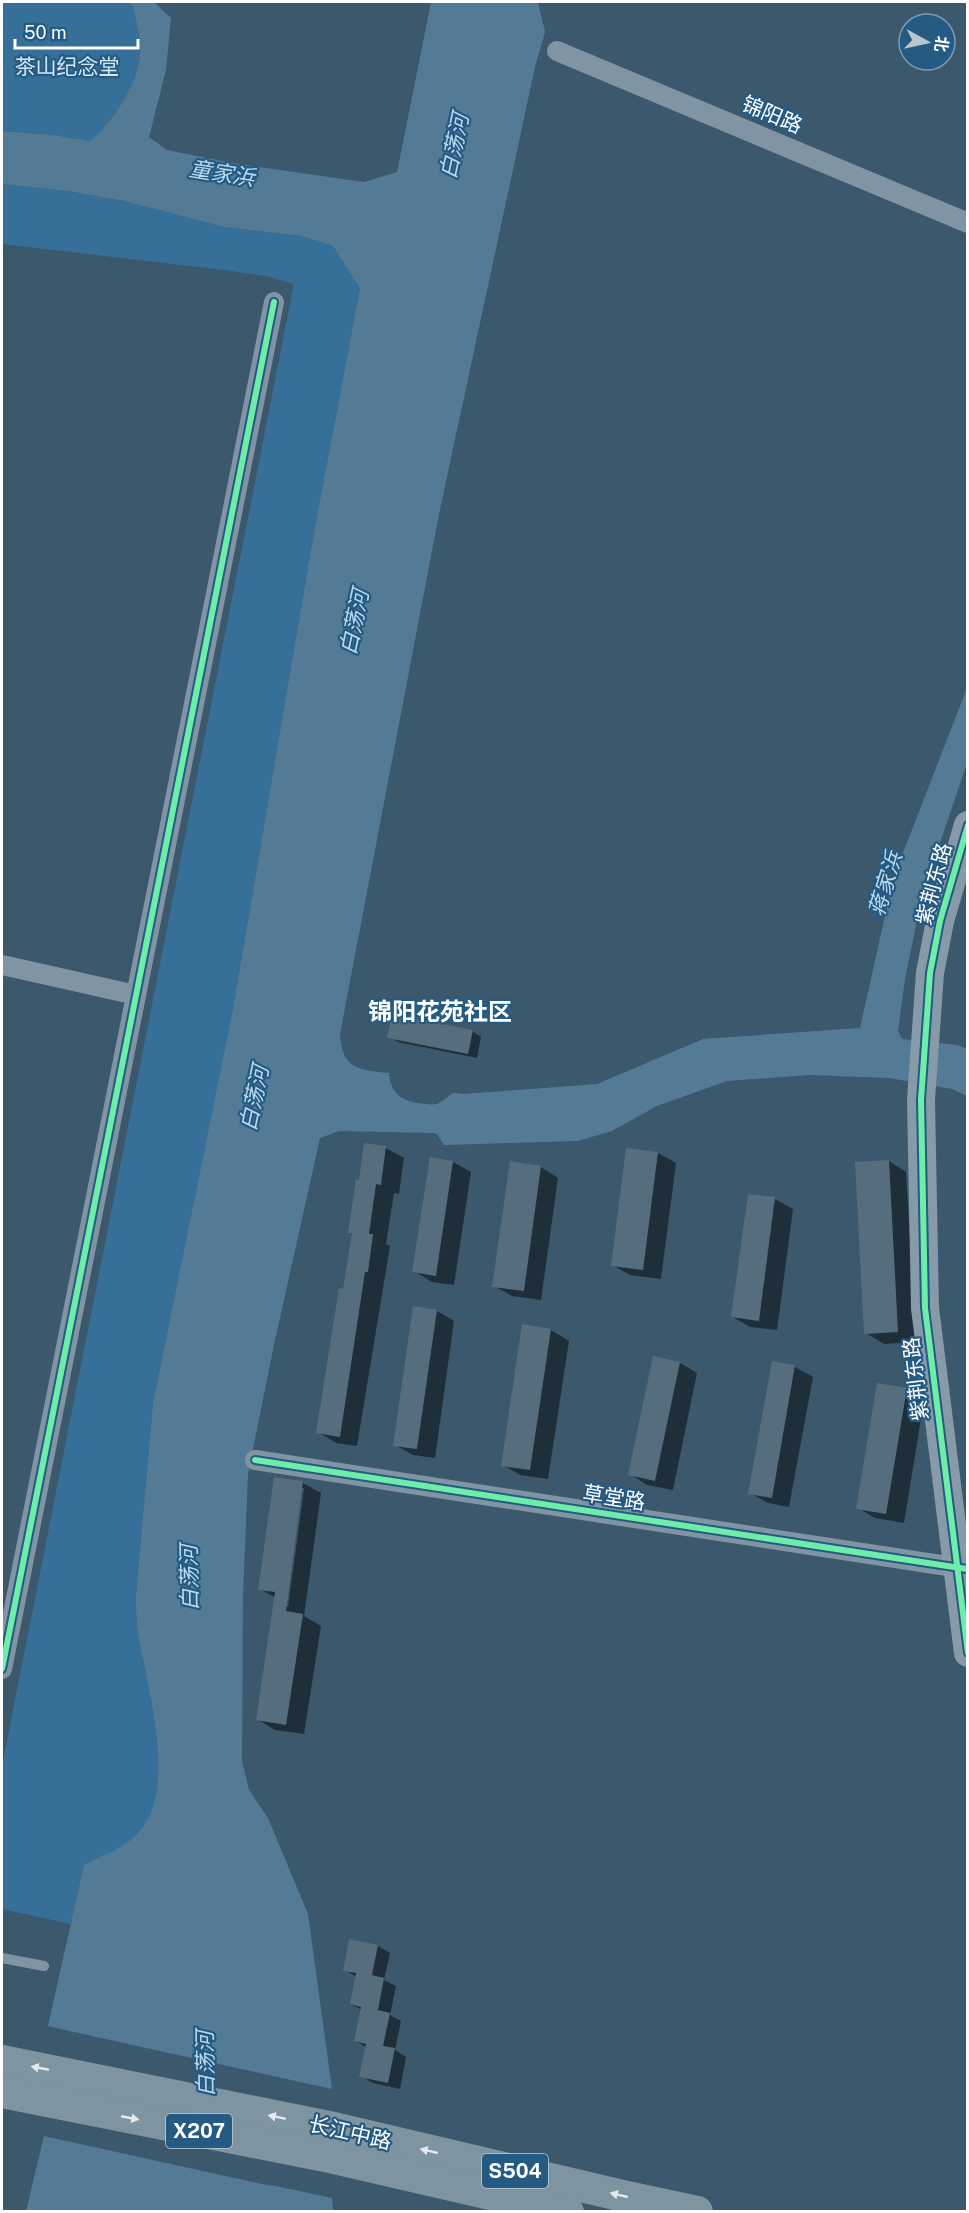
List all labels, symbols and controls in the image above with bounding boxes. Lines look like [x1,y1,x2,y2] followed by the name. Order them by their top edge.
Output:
[15,12,138,50] scale bar
[897,12,957,72] north arrow
[24,22,67,43] text: 50 m
[931,35,952,53] text: 北
[15,54,120,79] park label: 茶山纪念堂
[738,91,806,138] street label: 锦阳路
[434,107,474,181] water label: 白荡河
[187,155,259,191] water label: 童家浜
[334,583,374,657] water label: 白荡河
[911,840,956,928] street label: 紫荆东路
[863,847,908,919] water label: 蒋家浜
[368,997,512,1025] district label: 锦阳花苑社区
[234,1059,274,1133] water label: 白荡河
[898,1336,933,1422] street label: 紫荆东路
[581,1480,647,1515] street label: 草堂路
[175,1541,203,1611] water label: 白荡河
[191,2027,219,2097] water label: 白荡河
[31,2063,49,2073] one-way arrow
[306,2111,394,2154] street label: 长江中路
[267,2112,286,2121] one-way arrow
[121,2114,140,2123] one-way arrow
[166,2114,232,2148] road number: X207
[420,2145,438,2155] one-way arrow
[482,2154,548,2188] road number: S504
[610,2190,628,2200] one-way arrow

